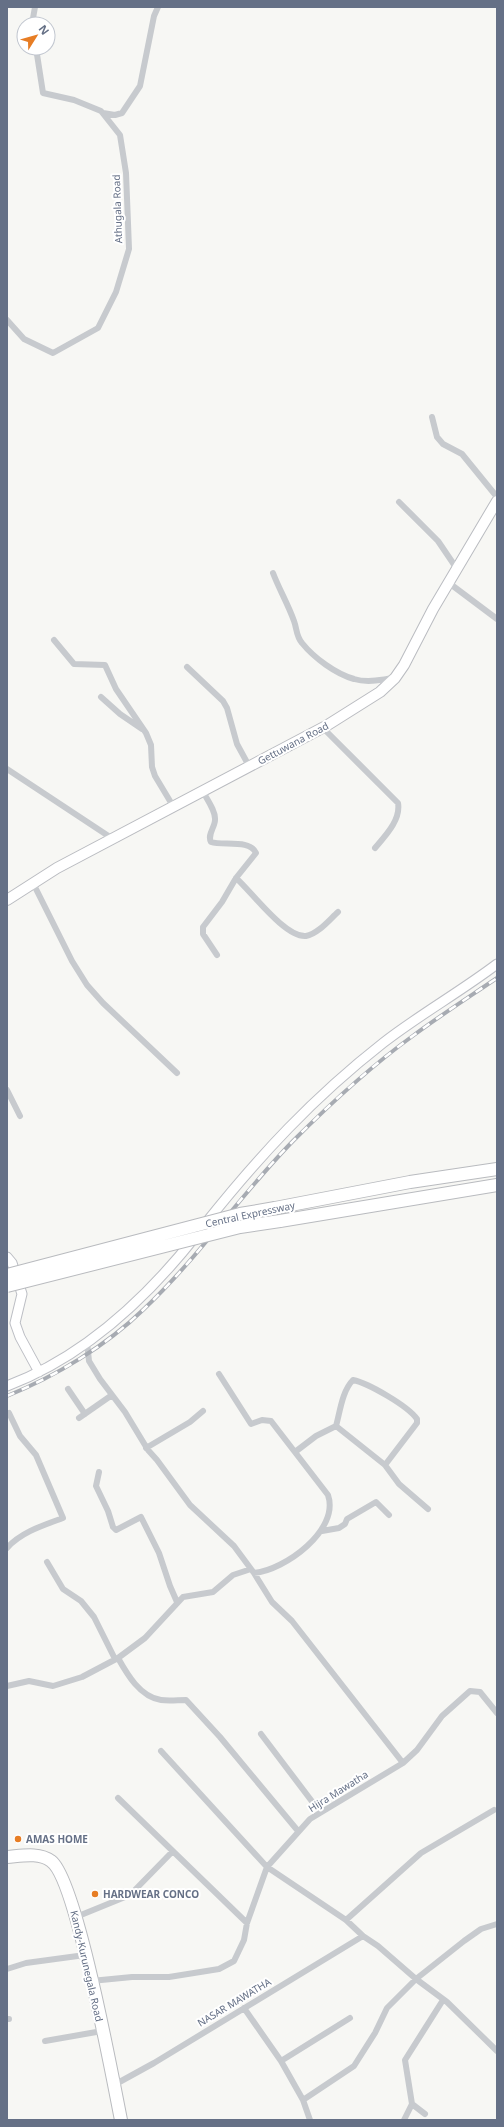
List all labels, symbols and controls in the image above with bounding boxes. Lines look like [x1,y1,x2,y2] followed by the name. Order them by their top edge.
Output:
[16,16,56,56] north arrow
[36,22,53,38] text: N
[109,174,125,244] street label: Athugala Road
[255,718,331,768] street label: Gettuwana Road
[204,1197,297,1230] street label: Central Expressway
[305,1767,371,1815] street label: Hijra Mawatha
[26,1832,88,1846] place label: AMAS HOME
[13,1834,23,1844] marker: AMAS HOME
[103,1887,199,1901] place label: HARDWEAR CONCO
[90,1889,100,1899] marker: HARDWEAR CONCO
[67,1909,107,2023] street label: Kandy-Kurunegala Road
[195,1974,274,2030] street label: NASAR MAWATHA

